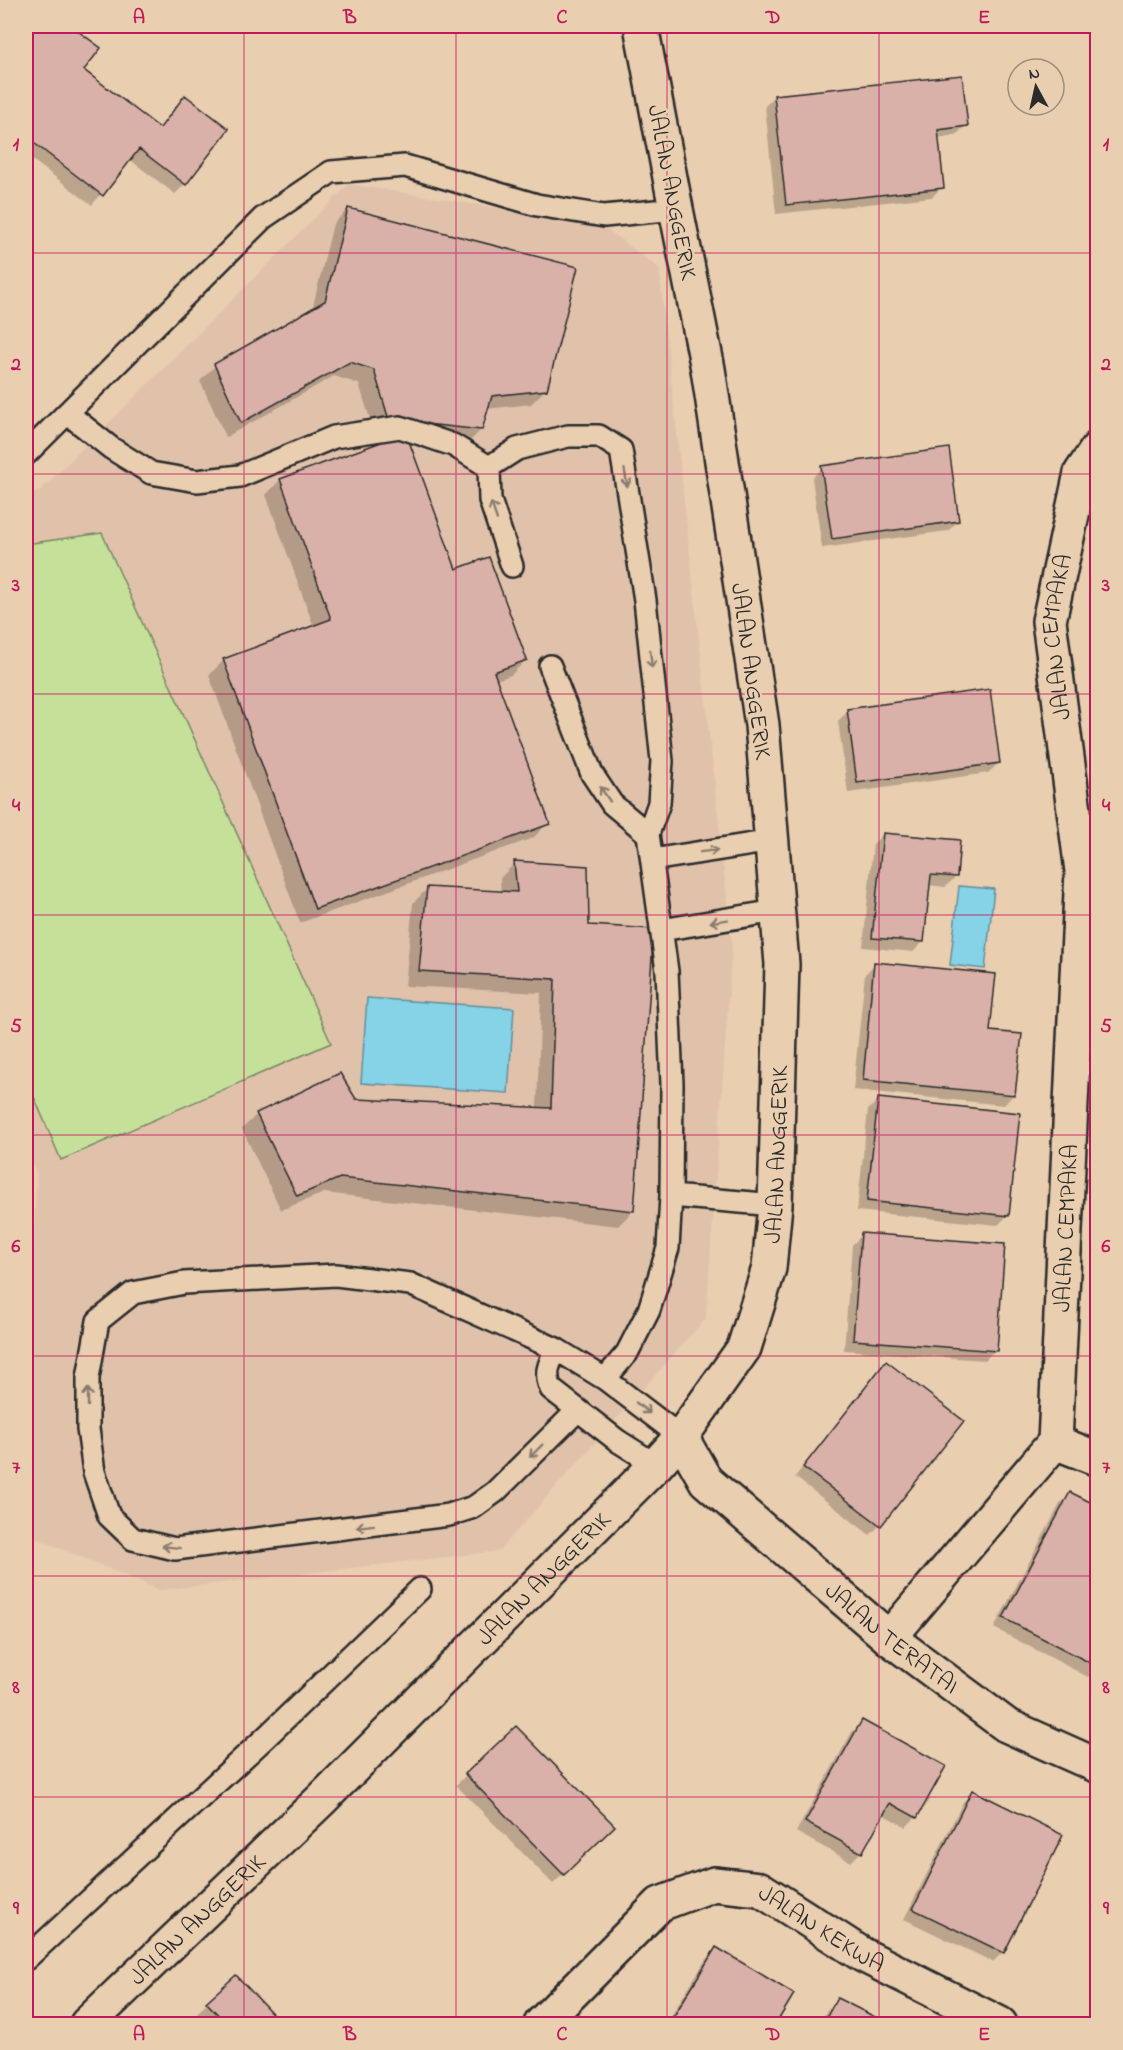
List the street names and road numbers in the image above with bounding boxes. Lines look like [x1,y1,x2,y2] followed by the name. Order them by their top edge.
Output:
[636,102,705,283] street label: JALAN ANGGERIK
[1034,551,1083,722] street label: JALAN CEMPAKA
[720,581,779,762] street label: JALAN ANGGERIK
[756,1065,799,1245] street label: JALAN ANGGERIK
[1046,1143,1089,1313] street label: JALAN CEMPAKA
[470,1504,620,1655] street label: JALAN ANGGERIK
[816,1575,965,1704] street label: JALAN TERATAI
[122,1846,275,1995] street label: JALAN ANGGERIK
[750,1877,890,1983] street label: JALAN KEKWA

